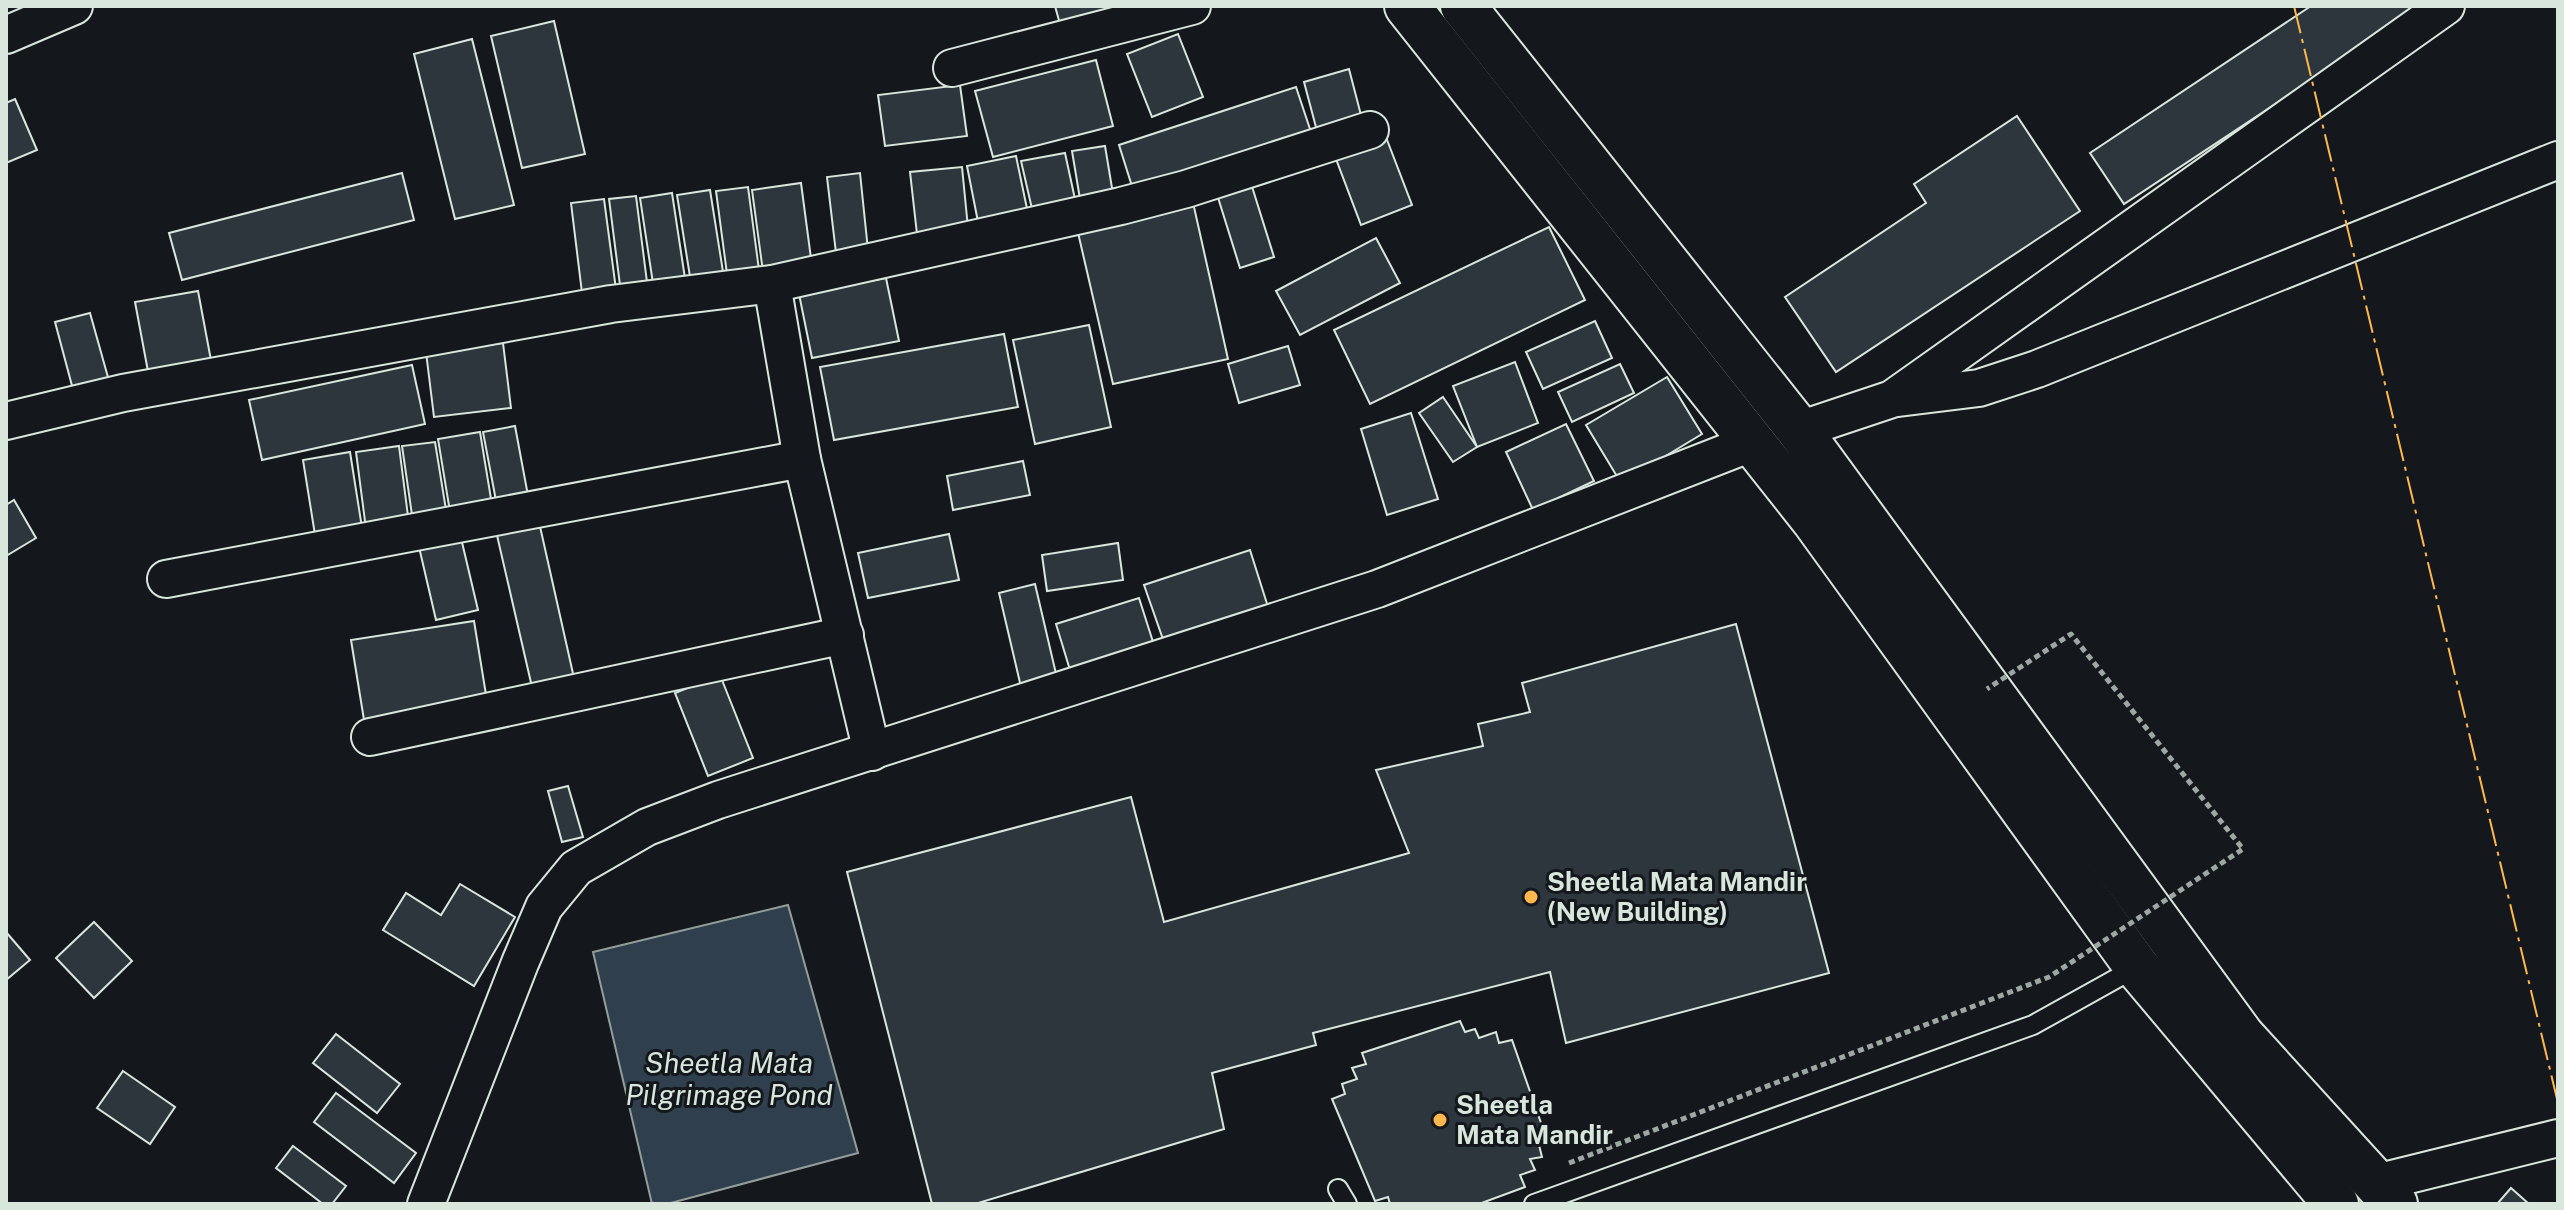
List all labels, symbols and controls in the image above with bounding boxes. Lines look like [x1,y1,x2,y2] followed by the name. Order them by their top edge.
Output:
[1547,866,1807,927] place label: Sheetla Mata Mandir (New Building)
[1522,888,1540,906] marker: Sheetla Mata Mandir (New Building)
[625,1046,833,1111] water label: Sheetla Mata Pilgrimage Pond
[1456,1089,1613,1150] place label: Sheetla Mata Mandir
[1431,1111,1449,1129] marker: Sheetla Mata Mandir

